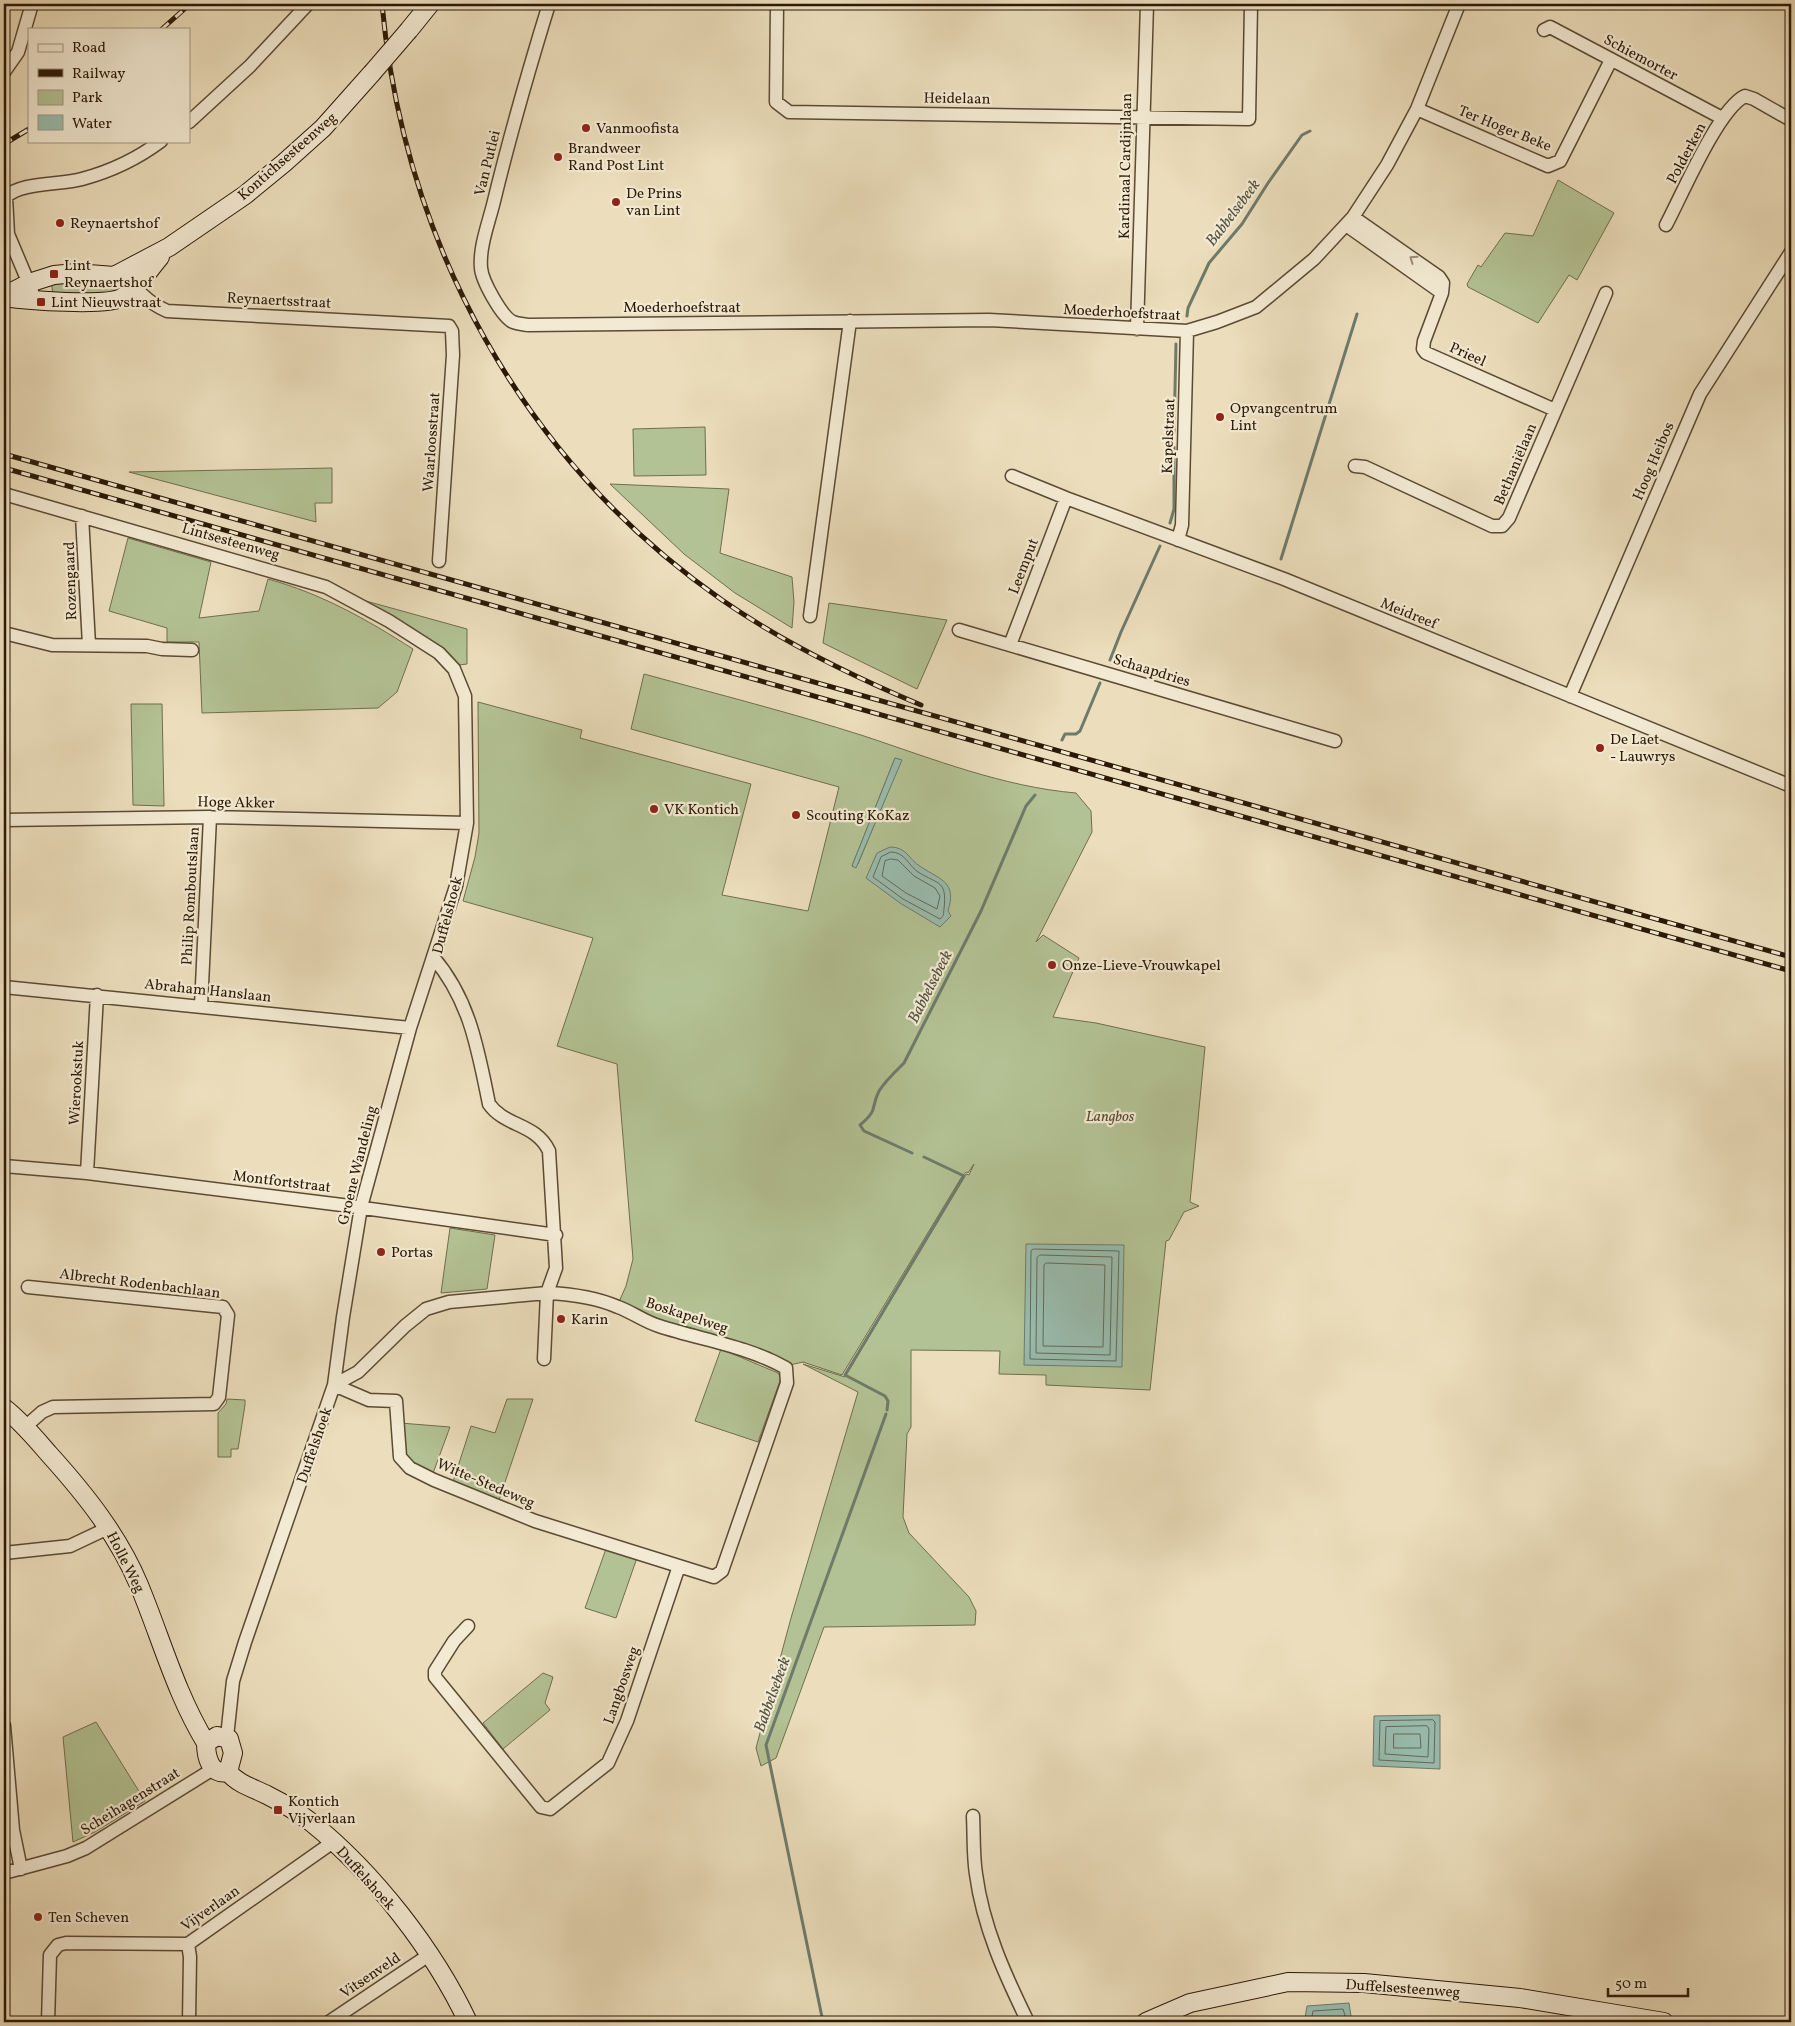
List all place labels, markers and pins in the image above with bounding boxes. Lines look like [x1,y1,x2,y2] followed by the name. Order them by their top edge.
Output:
[596,119,679,140] place label: Vanmoofista
[580,122,592,134] marker: Vanmoofista
[568,139,664,177] place label: Brandweer Rand Post Lint
[552,151,564,163] marker: Brandweer Rand Post Lint
[626,184,682,222] place label: De Prins van Lint
[610,196,622,208] marker: De Prins van Lint
[70,214,160,235] place label: Reynaertshof
[54,217,66,229] marker: Reynaertshof
[64,256,154,294] place label: Lint Reynaertshof
[48,268,60,280] marker: Lint Reynaertshof
[51,293,161,314] place label: Lint Nieuwstraat
[35,296,47,308] marker: Lint Nieuwstraat
[1230,399,1337,437] place label: Opvangcentrum Lint
[1214,411,1226,423] marker: Opvangcentrum Lint
[1610,730,1675,768] place label: De Laet - Lauwrys
[1594,742,1606,754] marker: De Laet - Lauwrys
[664,800,739,821] place label: VK Kontich
[648,803,660,815] marker: VK Kontich
[806,806,910,827] place label: Scouting KoKaz
[790,809,802,821] marker: Scouting KoKaz
[1062,956,1221,977] place label: Onze-Lieve-Vrouwkapel
[1046,959,1058,971] marker: Onze-Lieve-Vrouwkapel
[391,1243,433,1264] place label: Portas
[375,1246,387,1258] marker: Portas
[571,1310,608,1331] place label: Karin
[555,1313,567,1325] marker: Karin
[288,1792,356,1830] place label: Kontich Vijverlaan
[272,1804,284,1816] marker: Kontich Vijverlaan
[48,1908,129,1929] place label: Ten Scheven
[32,1911,44,1923] marker: Ten Scheven

